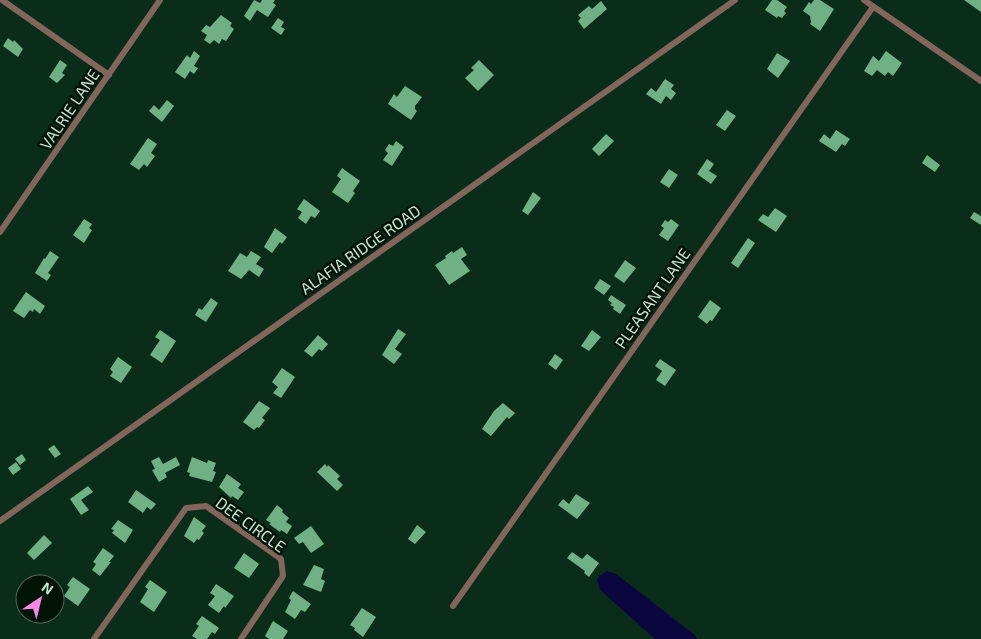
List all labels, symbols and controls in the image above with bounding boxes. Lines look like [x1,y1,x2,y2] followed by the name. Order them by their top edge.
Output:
[35,65,103,153] street label: VALRIE LANE
[296,200,424,298] street label: ALAFIA RIDGE ROAD
[610,244,694,352] street label: PLEASANT LANE
[212,492,290,556] street label: DEE CIRCLE
[15,574,65,624] north arrow
[39,578,57,598] text: N

